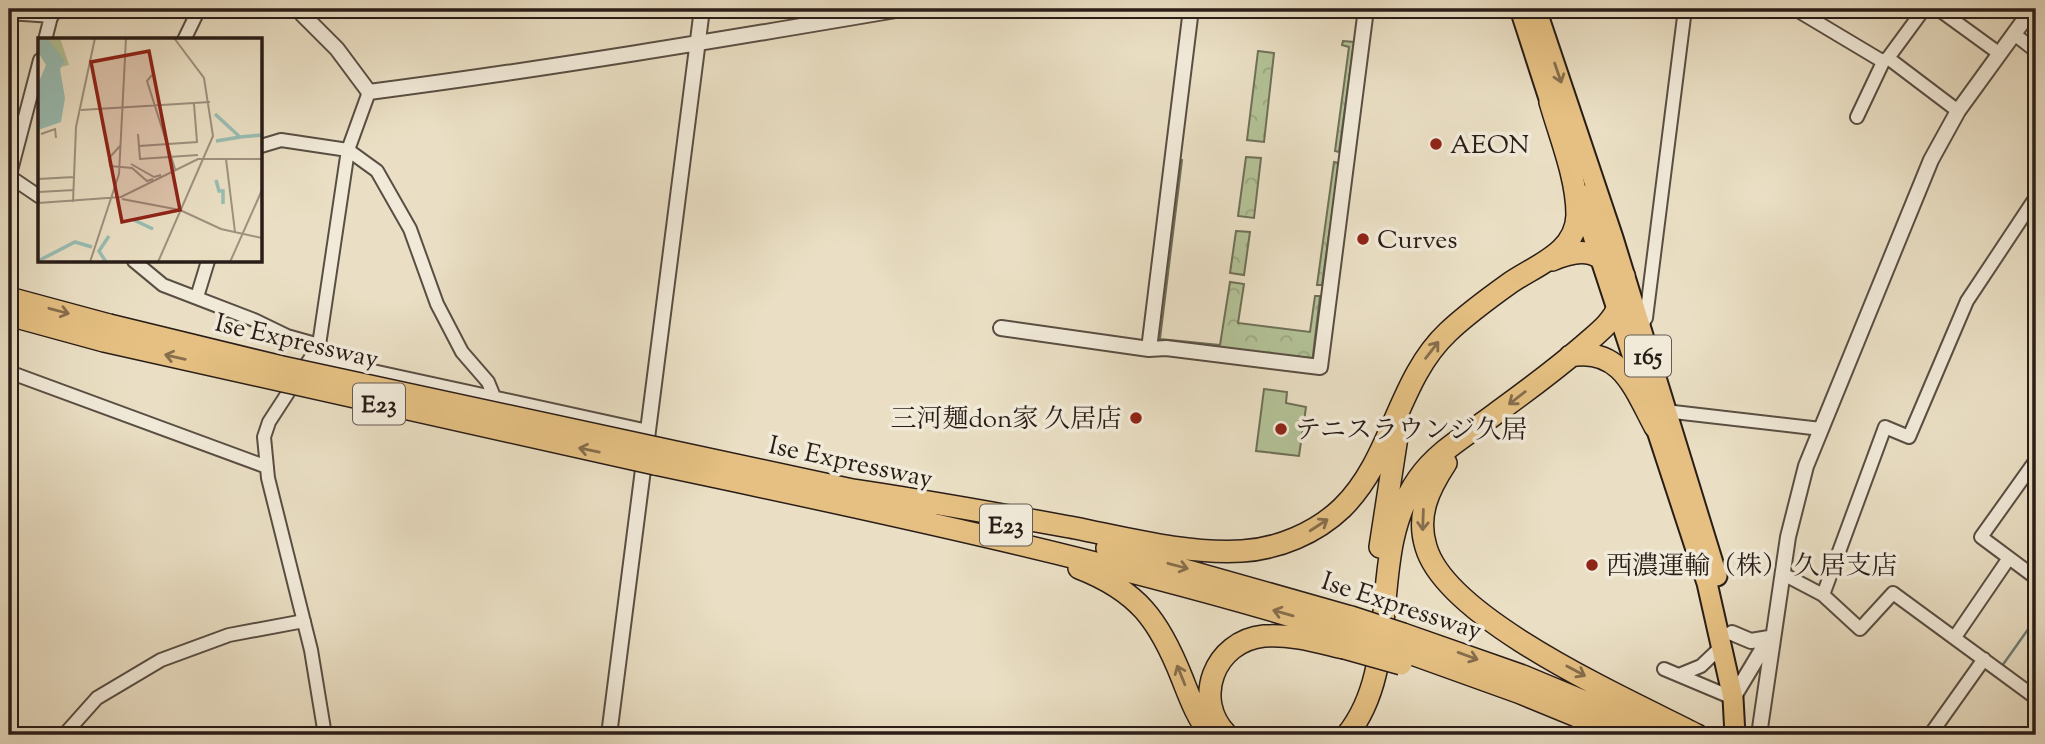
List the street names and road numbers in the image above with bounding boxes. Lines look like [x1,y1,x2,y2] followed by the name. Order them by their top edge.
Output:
[211,306,382,379] street label: Ise Expressway
[1625,335,1671,376] road number: 165
[353,384,405,424] road number: E23
[765,428,936,499] street label: Ise Expressway
[980,504,1032,546] road number: E23
[1316,564,1486,651] street label: Ise Expressway

